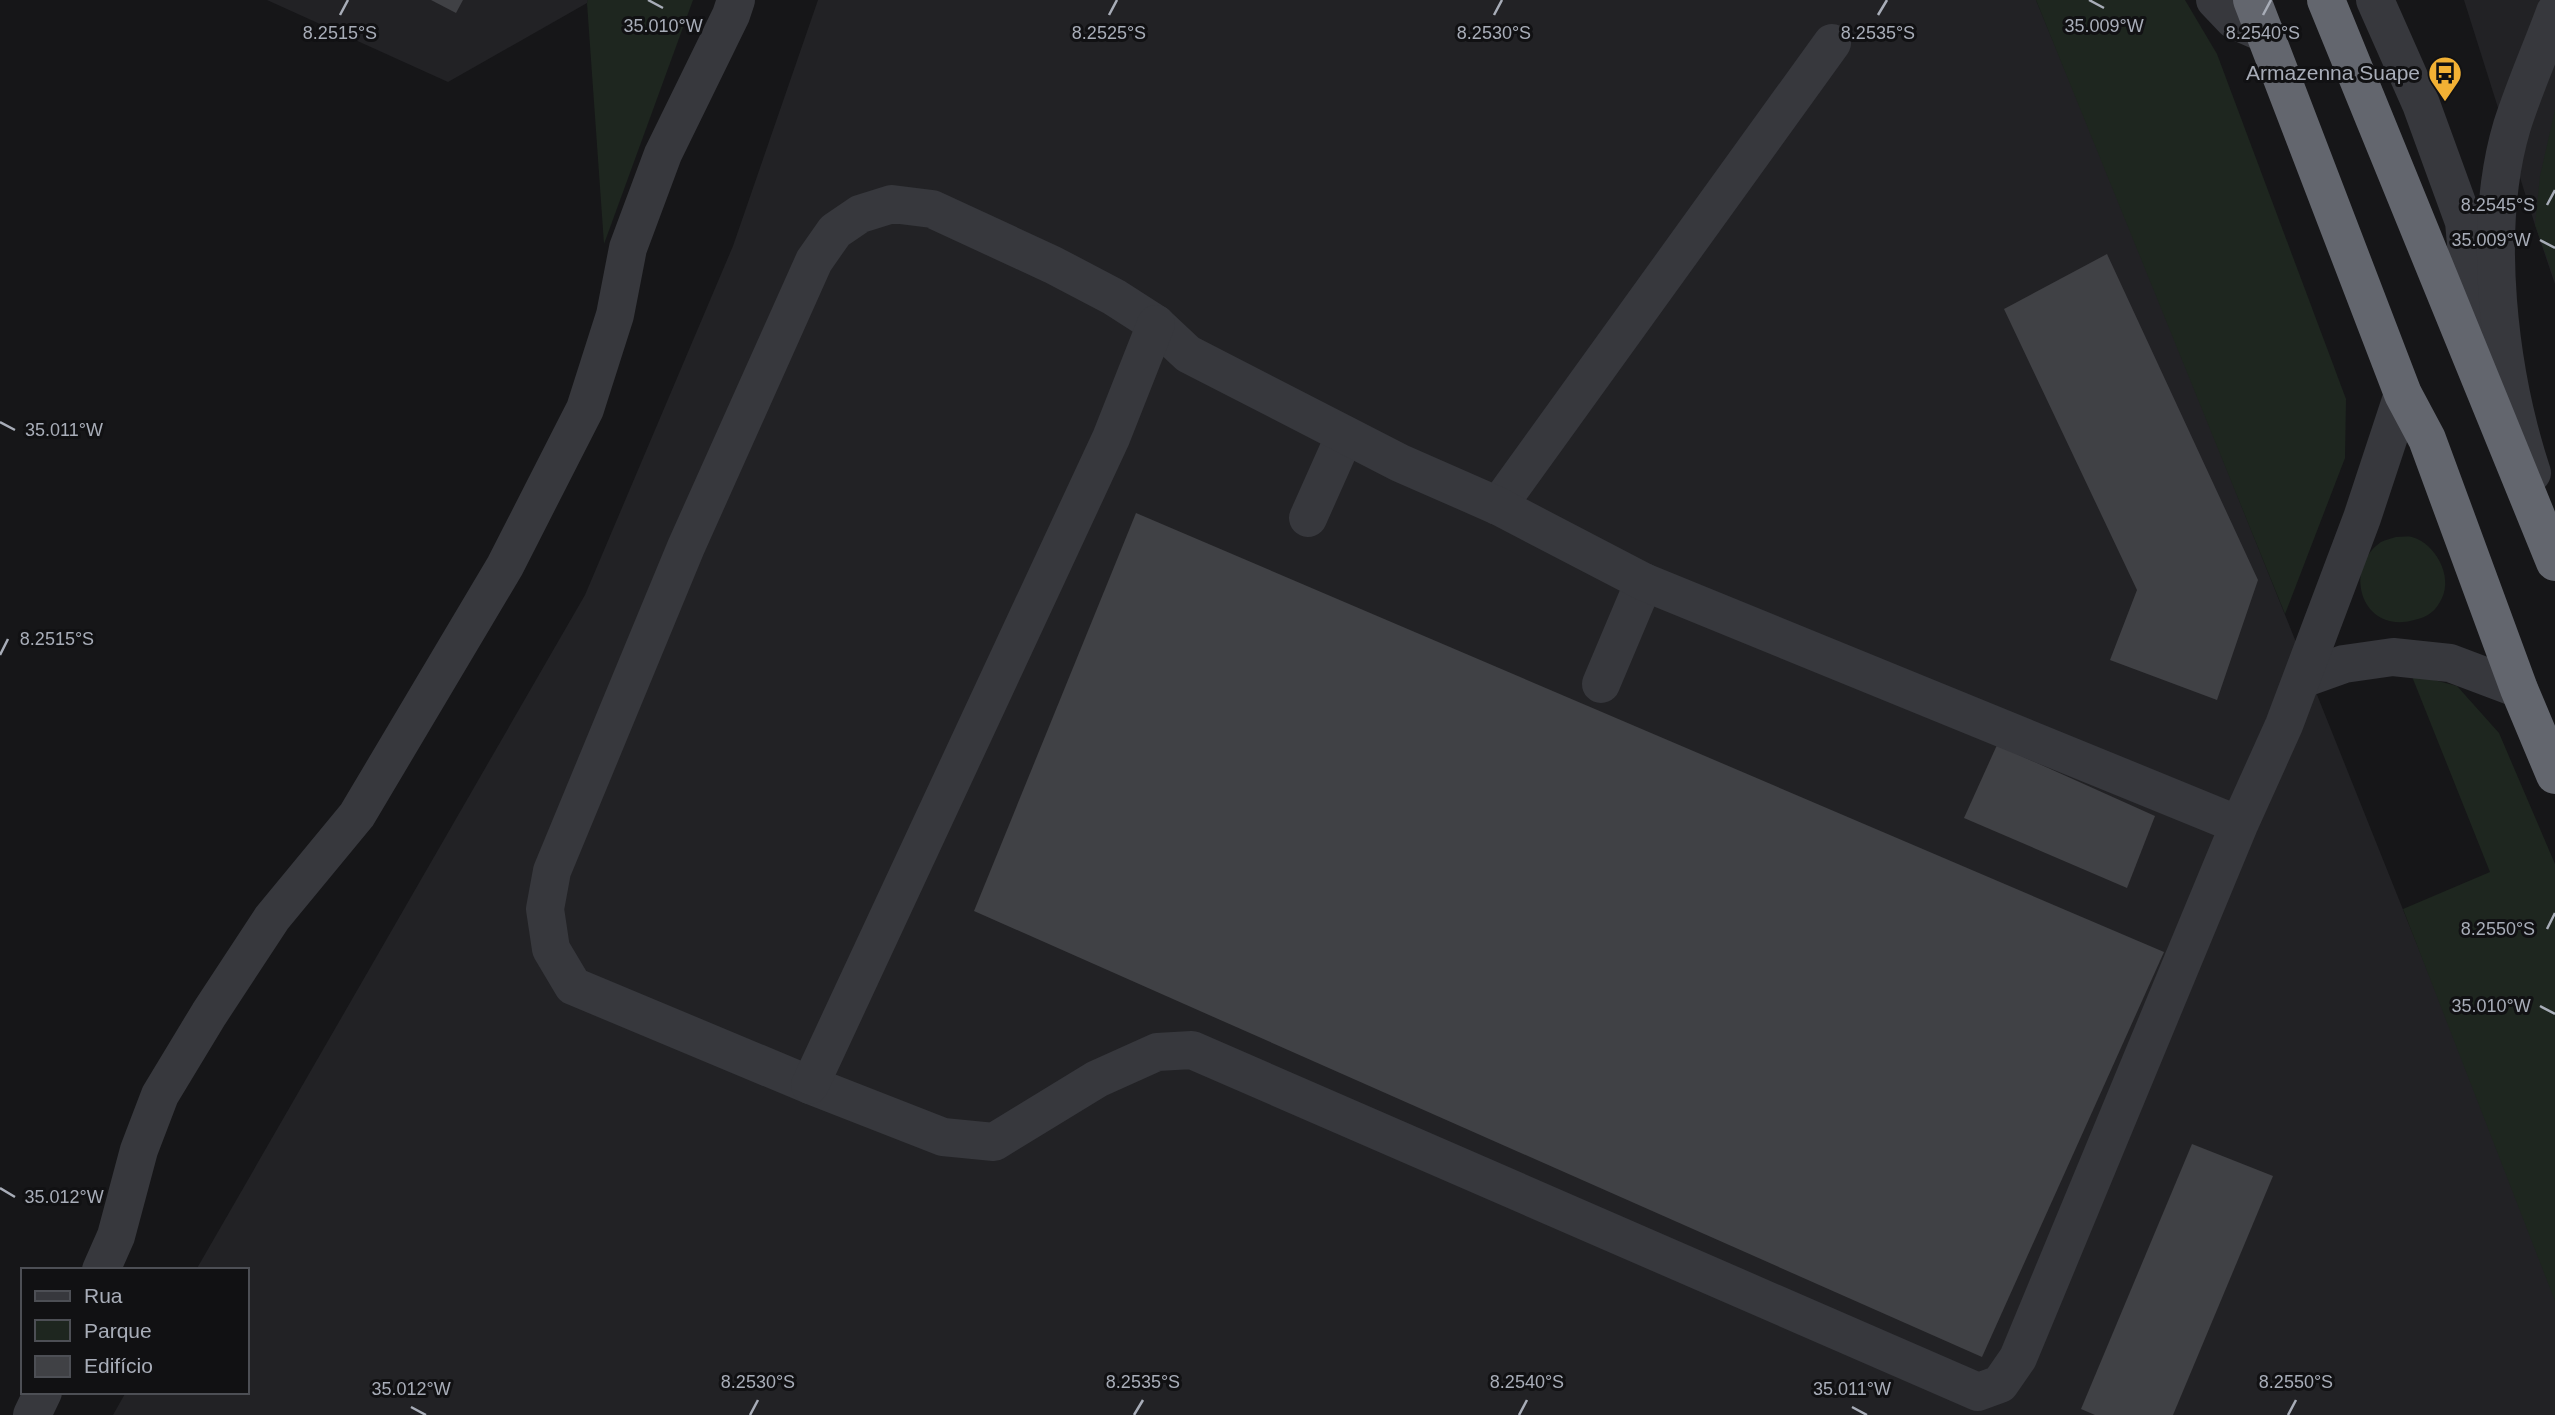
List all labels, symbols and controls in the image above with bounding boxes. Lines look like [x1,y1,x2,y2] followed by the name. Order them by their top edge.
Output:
[623,16,703,36] text: 35.010°W
[2064,16,2144,36] text: 35.009°W
[303,23,377,43] text: 8.2515°S
[1072,23,1146,43] text: 8.2525°S
[1457,23,1531,43] text: 8.2530°S
[1841,23,1915,43] text: 8.2535°S
[2226,23,2300,43] text: 8.2540°S
[2426,54,2464,103] bus stop icon: Armazenna Suape
[2246,61,2420,84] place label: Armazenna Suape
[2461,195,2535,215] text: 8.2545°S
[2451,230,2531,250] text: 35.009°W
[25,420,103,440] text: 35.011°W
[20,629,94,649] text: 8.2515°S
[2461,919,2535,939] text: 8.2550°S
[2451,996,2531,1016] text: 35.010°W
[24,1187,104,1207] text: 35.012°W
[21,1268,248,1394] legend
[84,1284,123,1307] text: Rua
[84,1319,152,1342] text: Parque
[84,1354,153,1377] text: Edifício
[721,1372,795,1392] text: 8.2530°S
[1106,1372,1180,1392] text: 8.2535°S
[1490,1372,1564,1392] text: 8.2540°S
[2259,1372,2333,1392] text: 8.2550°S
[371,1379,451,1399] text: 35.012°W
[1813,1379,1891,1399] text: 35.011°W

